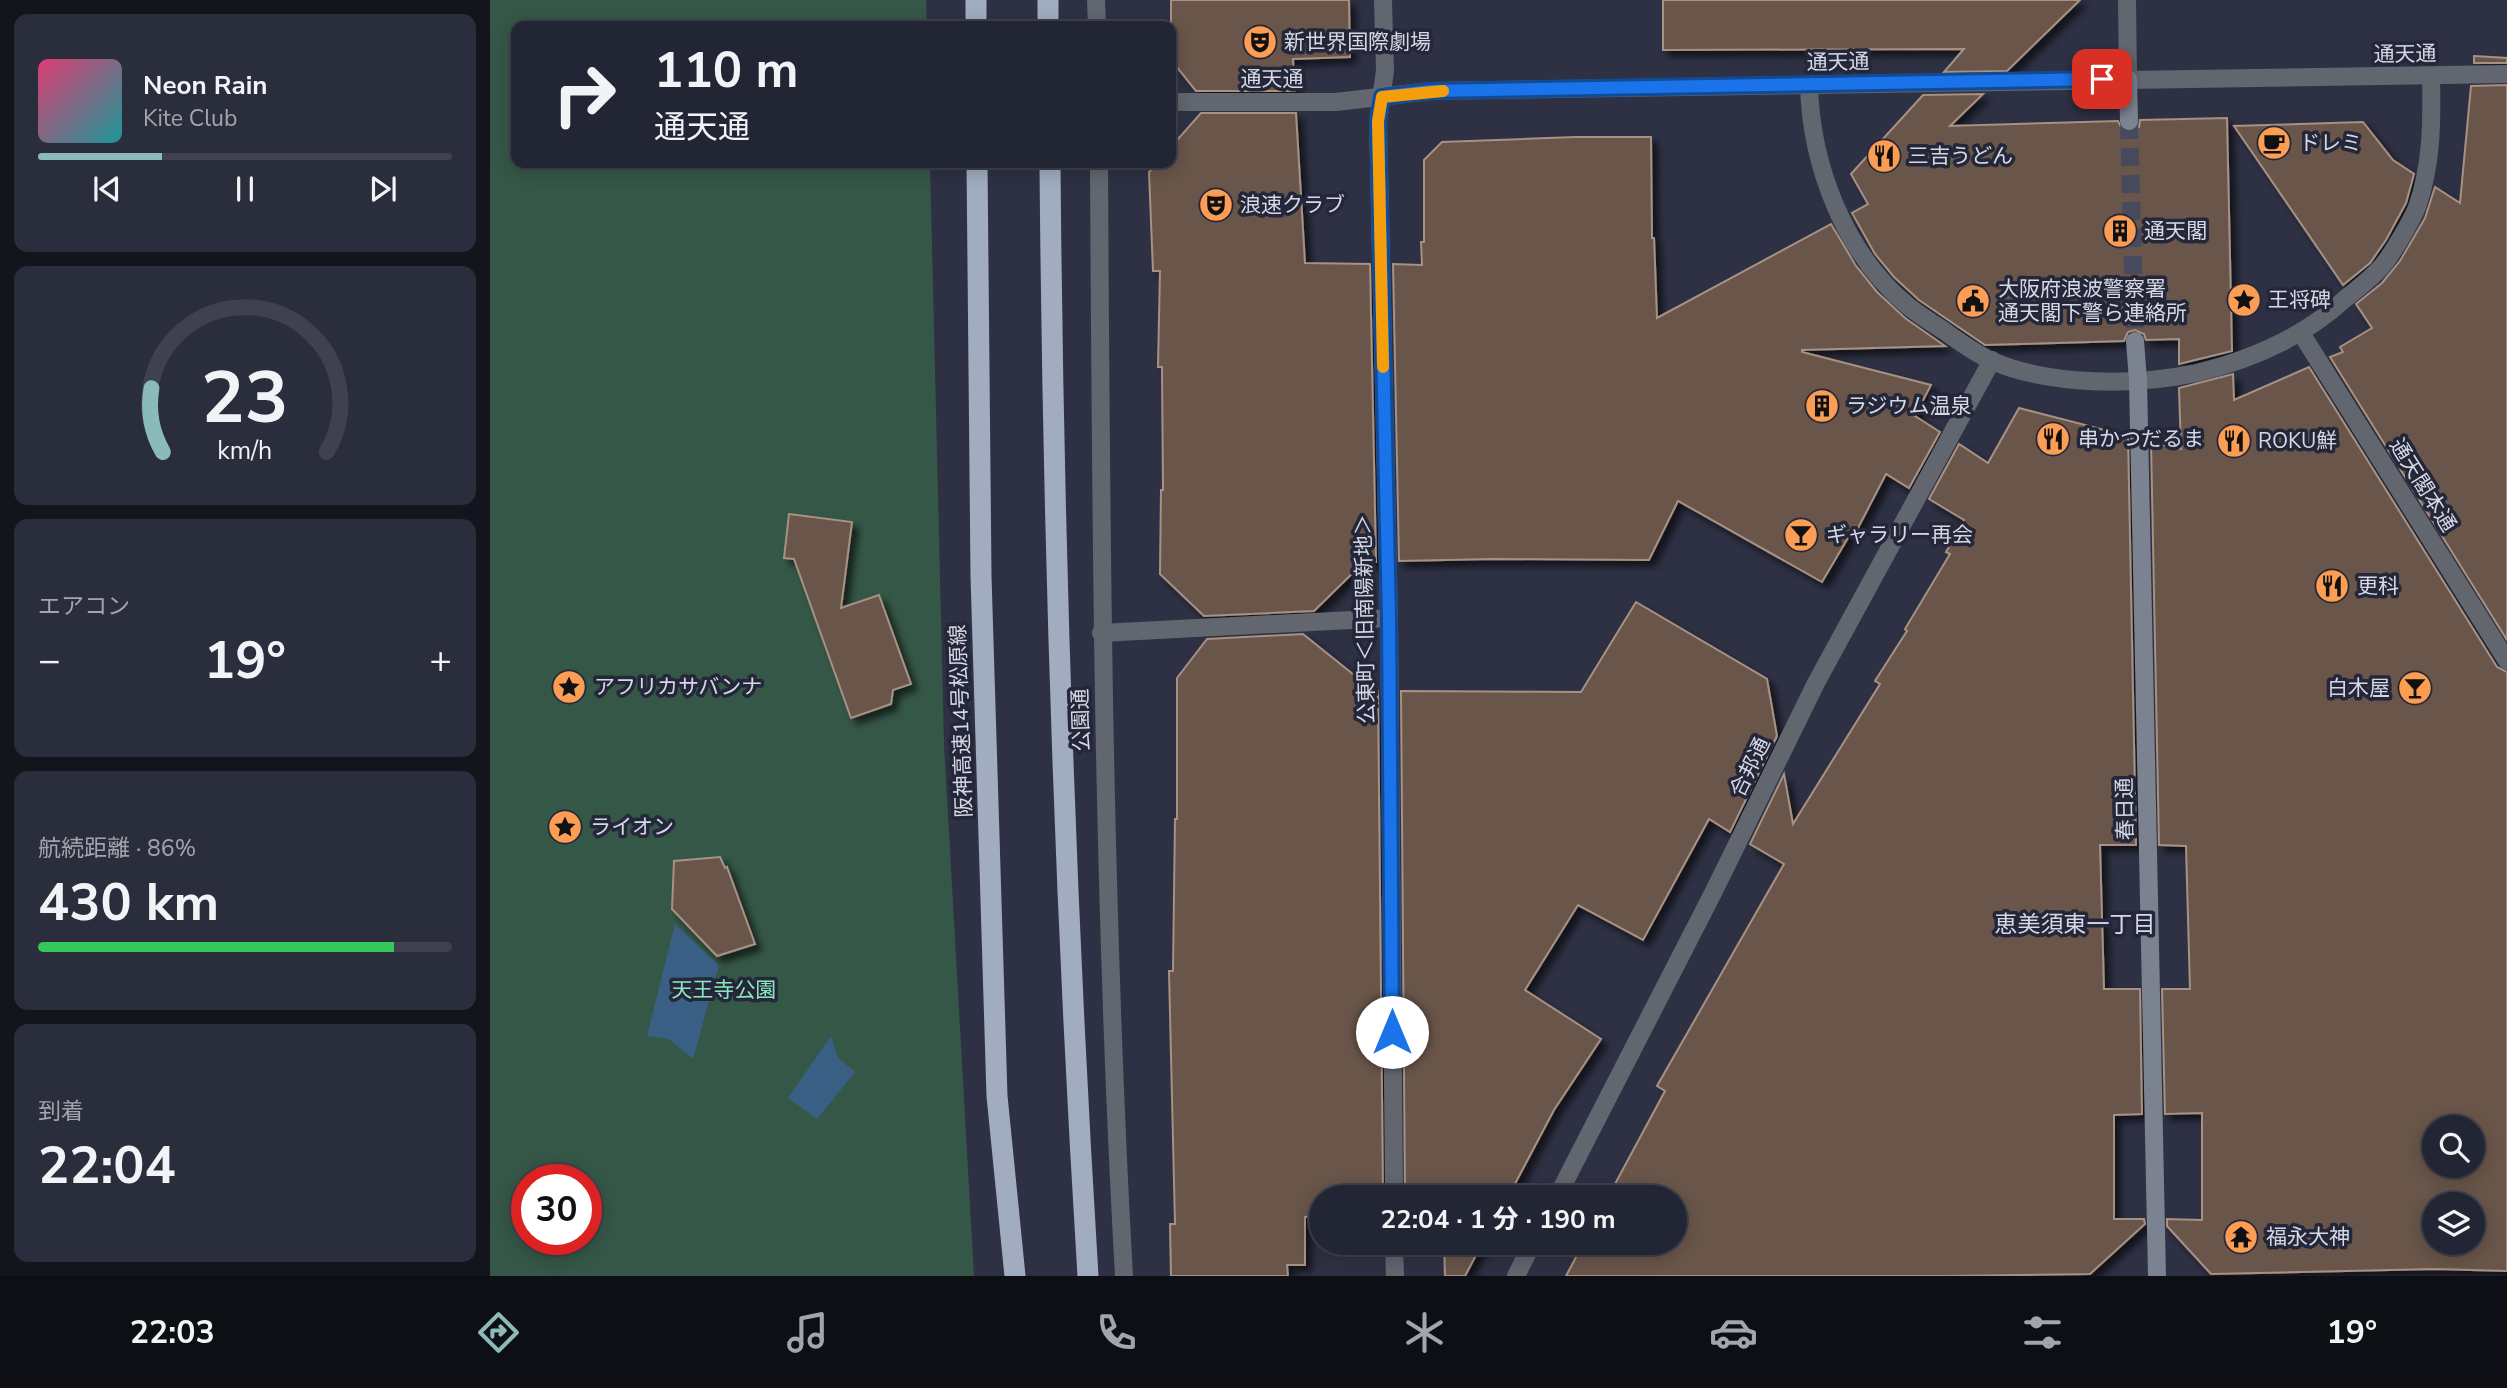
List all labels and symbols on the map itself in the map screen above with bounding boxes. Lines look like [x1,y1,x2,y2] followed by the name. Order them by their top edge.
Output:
[1241,23,1279,61] theatre icon: 新世界国際劇場
[1284,28,1431,56] place label: 新世界国際劇場
[2373,39,2437,69] street label: 通天通
[1806,47,1870,77] street label: 通天通
[2072,49,2132,109] pin
[1241,65,1304,93] street label: 通天通
[2255,124,2293,162] cafe icon: ドレミ
[2299,129,2362,157] place label: ドレミ
[1865,137,1903,175] restaurant icon: 三吉うどん
[1908,142,2013,170] place label: 三吉うどん
[1197,186,1235,224] theatre icon: 浪速クラブ
[1240,191,1345,219] place label: 浪速クラブ
[2101,212,2139,250] building icon: 通天閣
[2144,217,2207,245] place label: 通天閣
[1998,275,2187,327] place label: 大阪府浪波警察署 通天閣下警ら連絡所
[2225,281,2263,319] place icon: 王将碑
[1954,282,1992,320] public building icon: 大阪府浪波警察署 通天閣下警ら連絡所
[2268,286,2331,314] place label: 王将碑
[1803,387,1841,425] building icon: ラジウム温泉
[1846,392,1972,420] place label: ラジウム温泉
[2034,420,2072,458] restaurant icon: 串かつだるま
[2215,422,2253,460] restaurant icon: ROKU鮮
[2078,425,2204,453] place label: 串かつだるま
[2258,427,2337,455] place label: ROKU鮮
[2383,433,2463,537] street label: 通天閣本通
[1349,514,1381,724] street label: 公東町＜旧南陽新地＞
[1782,516,1820,554] bar icon: ギャラリー再会
[1826,521,1973,549] place label: ギャラリー再会
[2313,567,2351,605] restaurant icon: 更科
[2357,572,2399,600] place label: 更科
[944,624,978,818] street label: 阪神高速14号松原線
[550,668,588,706] place icon: アフリカサバンナ
[2396,669,2434,707] bar icon: 白木屋
[594,673,762,701] place label: アフリカサバンナ
[2327,674,2390,702] place label: 白木屋
[1066,688,1096,752] street label: 公園通
[1724,733,1776,801] street label: 合邦通
[2110,777,2140,841] street label: 春日通
[546,808,584,846] place icon: ライオン
[590,813,674,841] place label: ライオン
[1995,909,2156,940] district label: 恵美須東一丁目
[672,976,777,1004] park label: 天王寺公園
[1355,995,1429,1069] position arrow
[511,1164,602,1255] speed limit sign: 30
[2222,1218,2260,1256] temple icon: 福永大神
[2266,1223,2350,1251] place label: 福永大神

